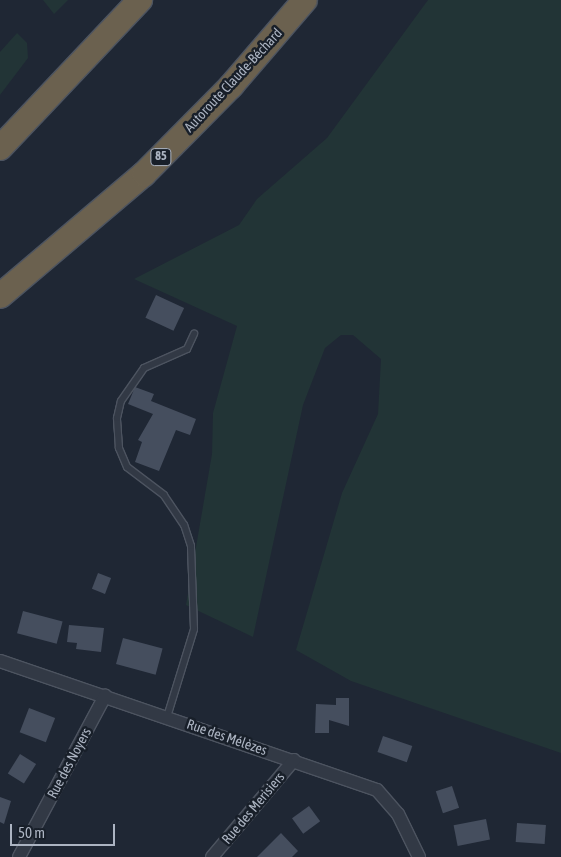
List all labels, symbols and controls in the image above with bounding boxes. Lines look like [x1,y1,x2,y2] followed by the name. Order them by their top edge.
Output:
[181,25,285,135] street label: Autoroute Claude-Béchard
[150,148,172,166] road number: 85
[185,715,269,759] street label: Rue des Mélèzes
[43,725,95,801] street label: Rue des Noyers
[218,769,288,847] street label: Rue des Merisiers
[12,814,118,846] scale bar
[18,824,45,841] text: 50 m

